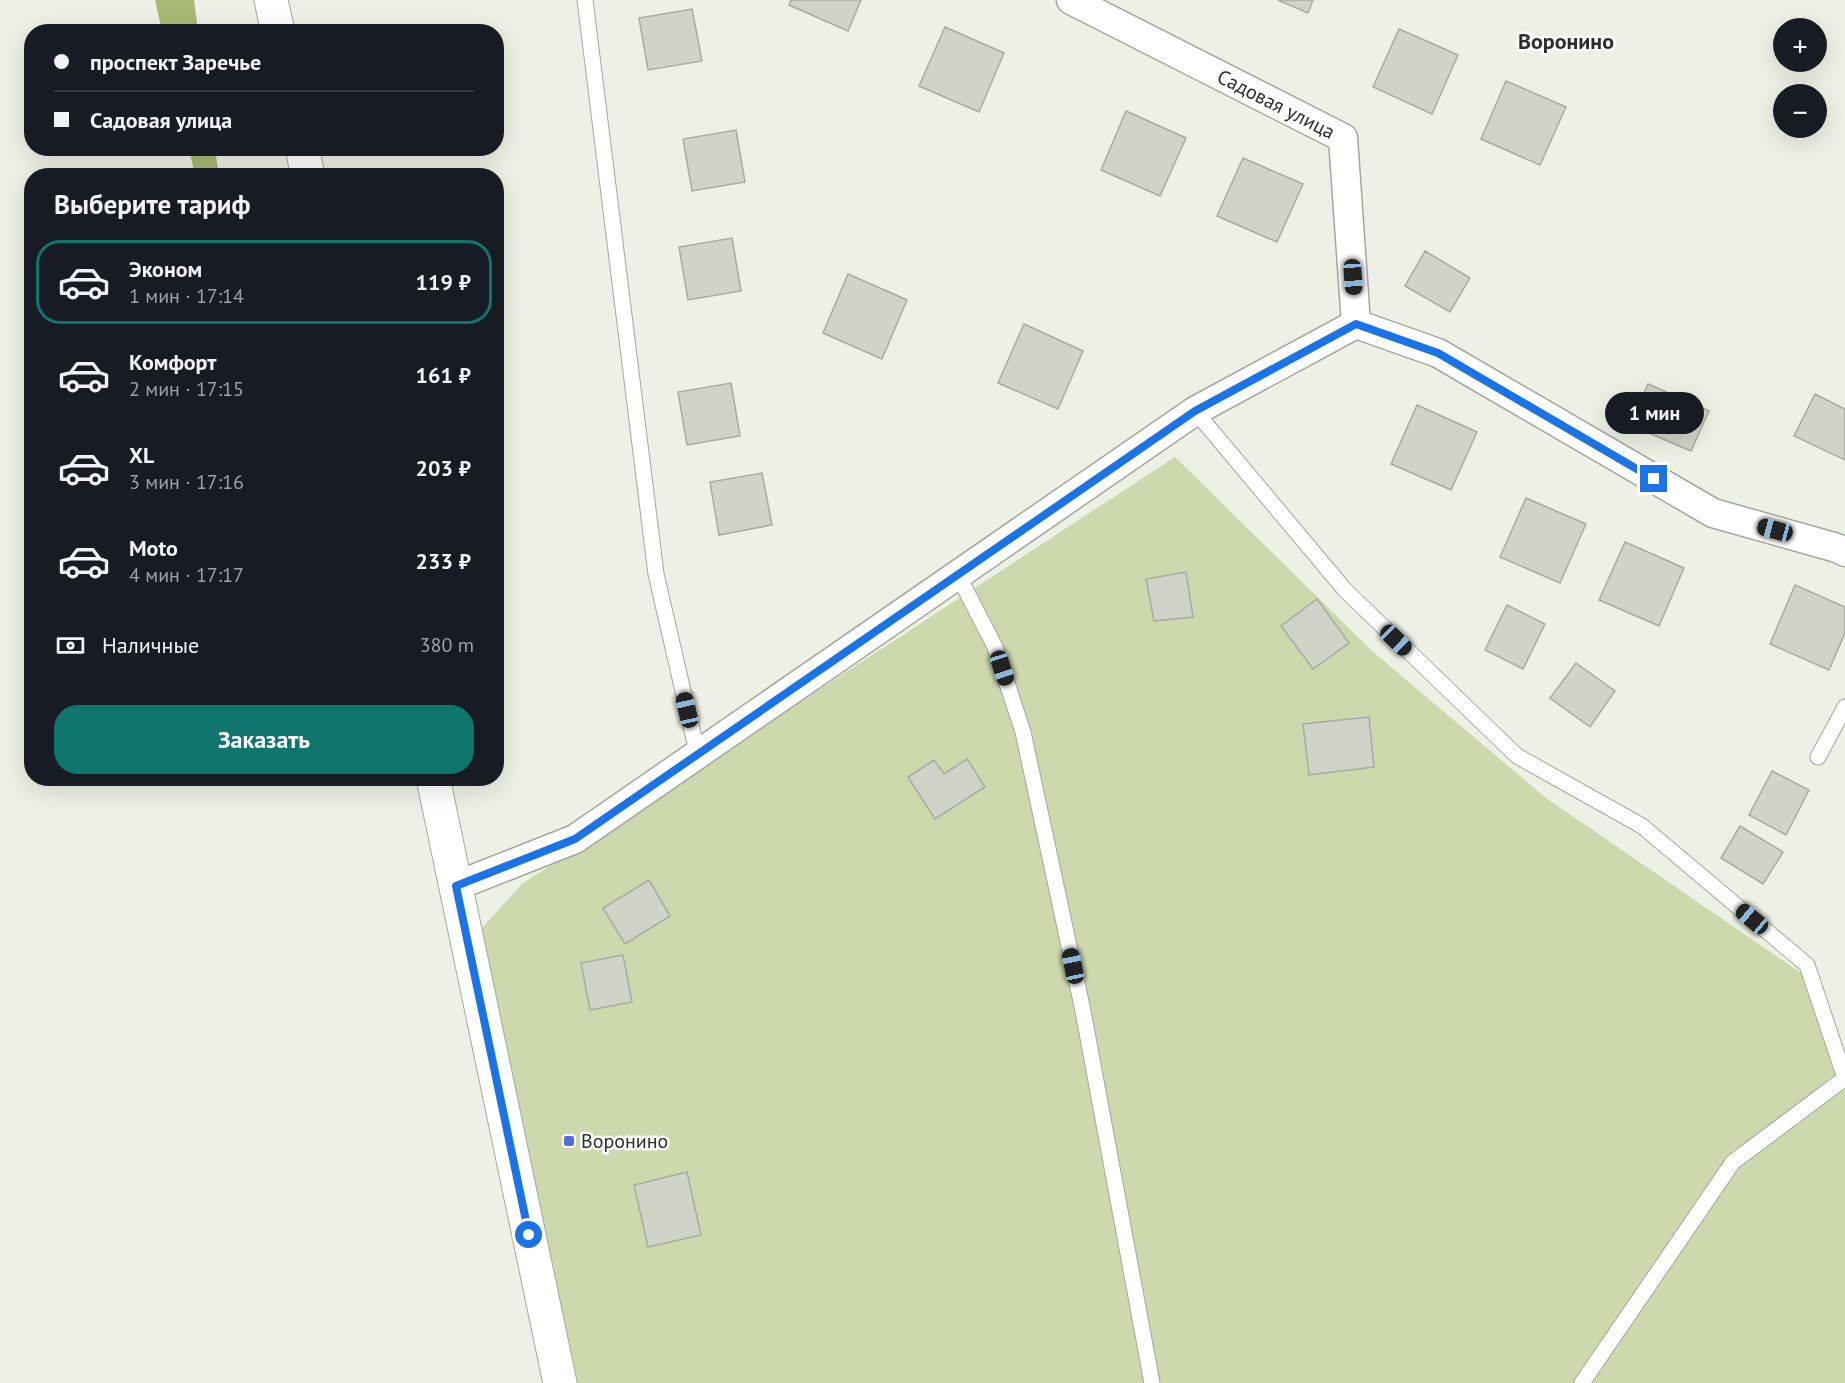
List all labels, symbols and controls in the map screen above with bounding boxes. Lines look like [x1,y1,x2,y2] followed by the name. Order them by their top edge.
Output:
[1773,18,1827,138] map controls
[1773,18,1827,72] button: +
[1518,27,1614,55] district label: Воронино
[90,48,261,76] text: проспект Заречье
[1213,63,1339,145] street label: Садовая улица
[1773,84,1827,138] button: −
[90,106,232,134] text: Садовая улица
[54,187,250,221] text: Выберите тариф
[57,255,111,309] icon: car
[129,255,202,283] text: Эконом
[1343,258,1363,296] car
[416,268,471,296] text: 119 ₽
[129,283,244,309] text: 1 мин · 17:14
[57,348,111,402] icon: car
[129,348,217,376] text: Комфорт
[416,361,471,389] text: 161 ₽
[129,376,244,402] text: 2 мин · 17:15
[1604,392,1704,434] callout: 1 мин
[1629,400,1680,426] text: 1 мин
[57,441,111,495] icon: car
[129,441,154,469] text: XL
[416,454,471,482] text: 203 ₽
[1640,465,1667,492] route end
[129,469,244,495] text: 3 мин · 17:16
[1755,517,1795,543] car
[57,534,111,588] icon: car
[129,534,178,562] text: Moto
[416,547,471,575] text: 233 ₽
[129,562,244,588] text: 4 мин · 17:17
[1377,621,1415,659] car
[54,629,87,662] icon: cash
[102,631,199,659] text: Наличные
[420,632,474,658] text: 380 m
[988,648,1016,688] car
[674,690,700,730] car
[54,705,474,774] button: Заказать
[1732,901,1772,937] car
[1060,947,1086,985] car
[581,1128,668,1154] place label: Воронино
[562,1134,576,1148] marker: Воронино
[515,1221,542,1248] route start

